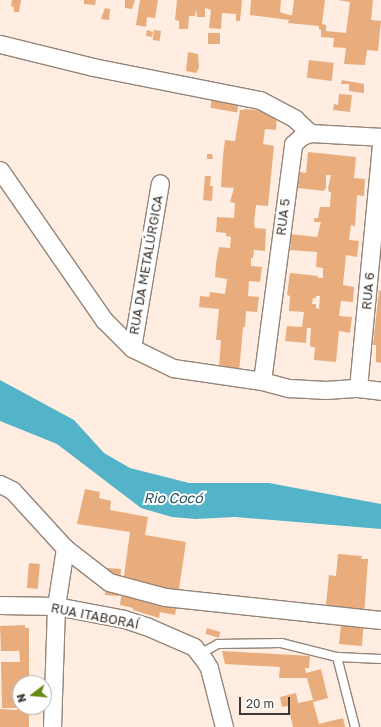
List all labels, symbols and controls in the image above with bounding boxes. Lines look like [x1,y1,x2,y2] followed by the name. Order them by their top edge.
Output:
[126,194,166,336] street label: RUA DA METALÚRGICA
[273,198,293,236] street label: RUA 5
[359,272,377,310] street label: RUA 6
[143,490,203,506] water label: Rio Cocó
[50,600,140,632] street label: RUA ITABORAÍ
[12,675,52,715] north arrow
[241,689,292,715] scale bar
[14,692,28,704] text: N
[246,696,274,711] text: 20 m

